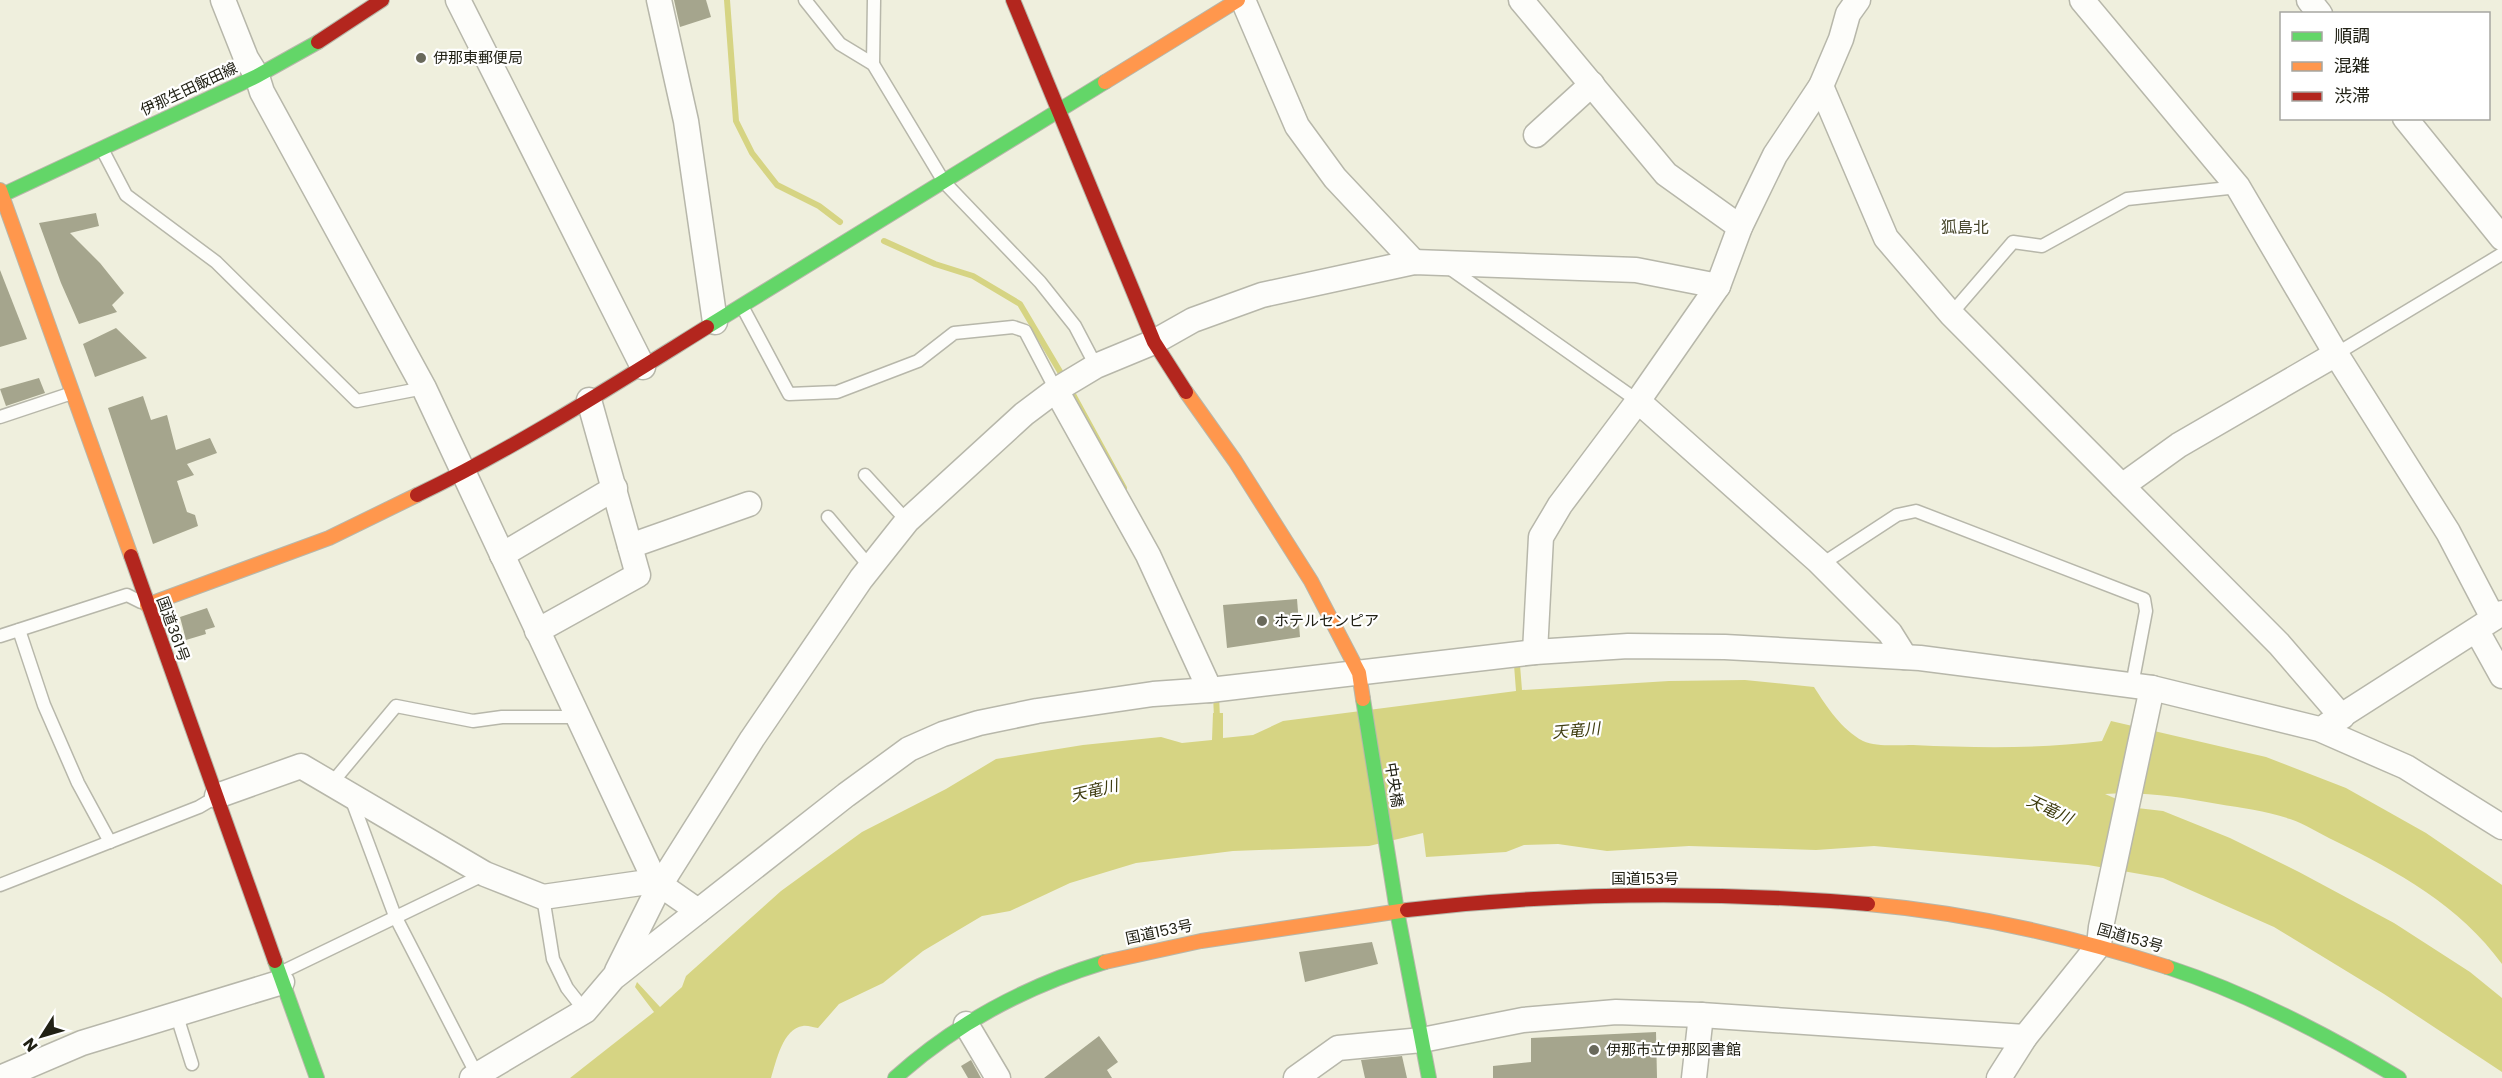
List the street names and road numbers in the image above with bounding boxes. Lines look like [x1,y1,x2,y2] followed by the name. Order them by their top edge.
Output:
[137,57,241,120] street label: 伊那生田飯田線
[152,593,195,664] street label: 国道361号
[1381,761,1408,809] street label: 中央橋
[1611,868,1679,889] street label: 国道153号
[1123,914,1194,949] street label: 国道153号
[2095,918,2166,957] street label: 国道153号

